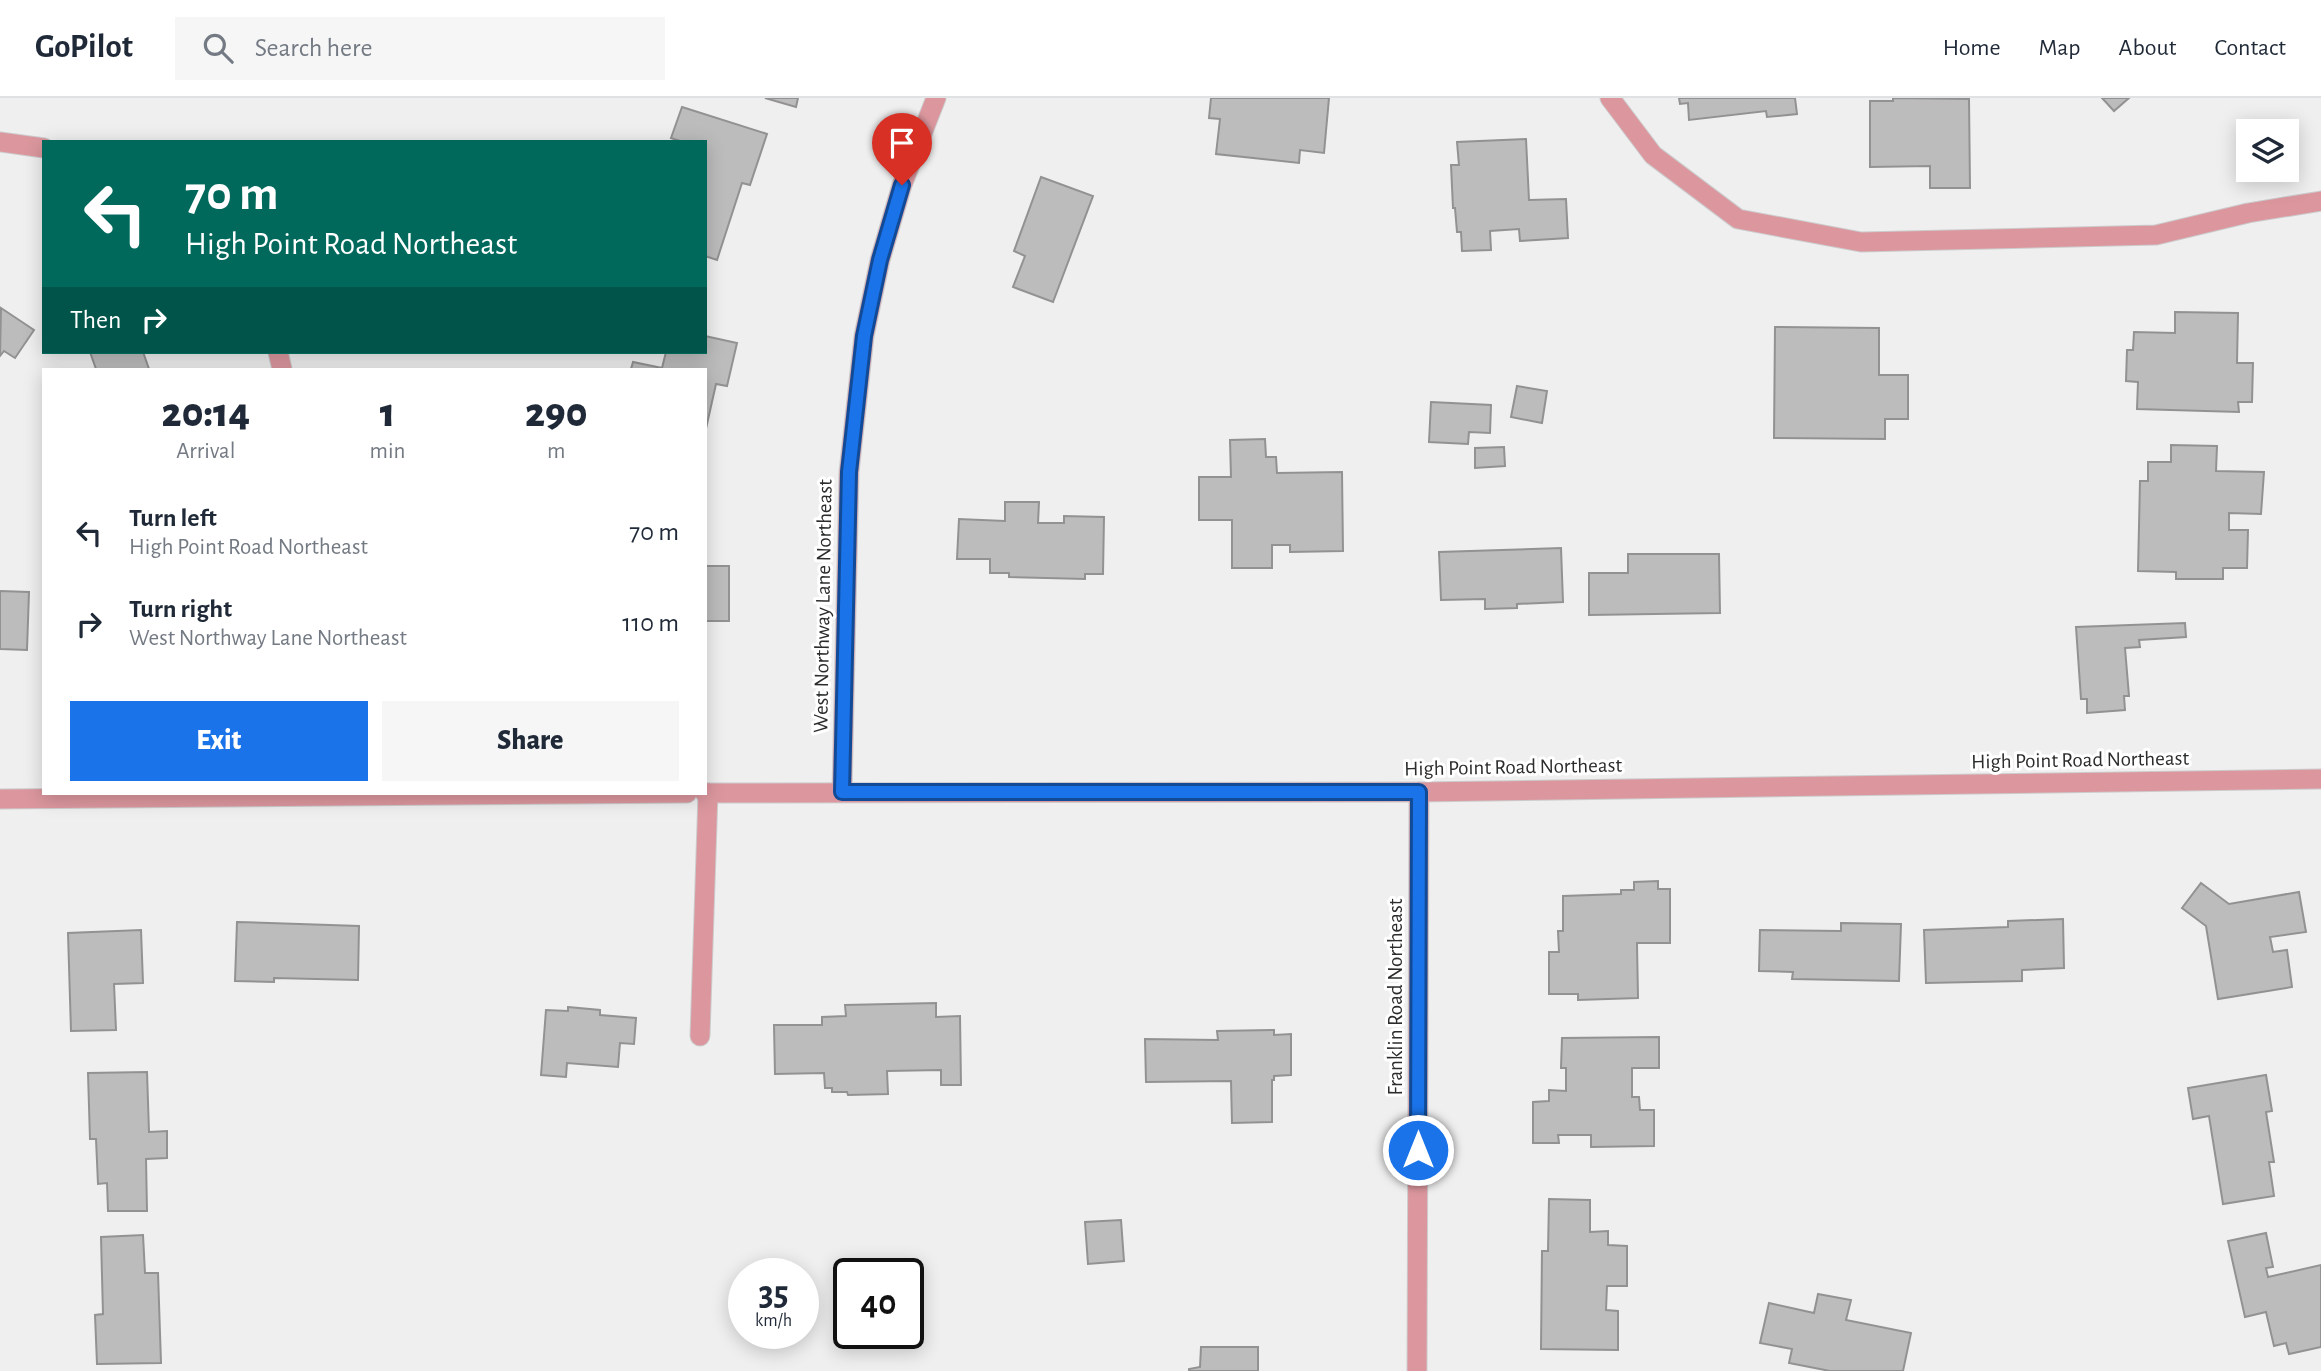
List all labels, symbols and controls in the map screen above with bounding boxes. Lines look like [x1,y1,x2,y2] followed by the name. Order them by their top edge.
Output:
[175,17,665,80] search box
[199,29,237,67] icon: search
[35,31,133,64] text: GoPilot
[255,35,372,61] text: Search here
[1943,36,2001,60] text: Home
[2039,36,2081,60] text: Map
[2119,36,2176,60] text: About
[2214,36,2286,60] text: Contact
[872,113,932,185] pin
[2236,119,2299,182] map controls
[2236,119,2299,182] button: layers
[883,124,921,162] icon: arrive
[70,168,161,259] icon: left
[185,170,279,219] text: 70 m
[185,228,517,260] text: High Point Road Northeast
[135,301,173,339] icon: right
[70,307,121,333] text: Then
[162,392,250,434] text: 20:14
[380,392,395,434] text: 1
[525,392,587,434] text: 290
[176,440,235,463] text: Arrival
[370,440,405,463] text: min
[547,440,565,463] text: m
[810,479,836,733] street label: West Northway Lane Northeast
[129,505,217,531] text: Turn left
[70,514,108,552] icon: left
[629,519,679,545] text: 70 m
[129,536,368,559] text: High Point Road Northeast
[129,596,232,622] text: Turn right
[70,605,108,643] icon: right
[622,610,679,636] text: 110 m
[129,627,407,650] text: West Northway Lane Northeast
[70,701,368,781] button: Exit
[382,701,679,781] button: Share
[1971,748,2189,772] street label: High Point Road Northeast
[1404,755,1622,779] street label: High Point Road Northeast
[1385,898,1406,1095] street label: Franklin Road Northeast
[1381,1113,1455,1187] position arrow
[833,1258,924,1349] speed limit sign: 40
[758,1277,789,1312] text: 35
[755,1312,792,1330] text: km/h

